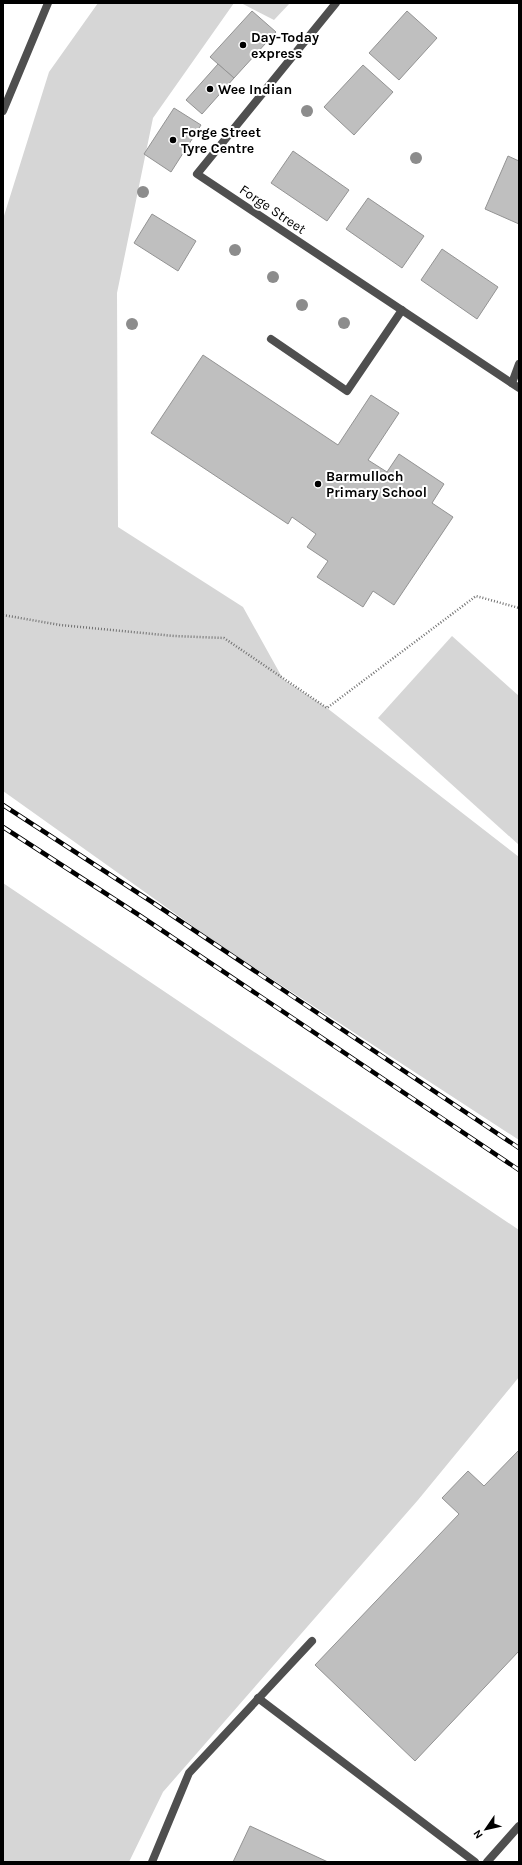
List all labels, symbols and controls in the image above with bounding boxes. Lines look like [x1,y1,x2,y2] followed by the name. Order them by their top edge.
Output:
[251,29,319,62] place label: Day-Today express
[238,40,248,50] marker: Day-Today express
[218,81,292,98] place label: Wee Indian
[205,84,215,94] marker: Wee Indian
[181,124,261,157] place label: Forge Street Tyre Centre
[168,135,178,145] marker: Forge Street Tyre Centre
[236,181,309,238] street label: Forge Street
[326,468,427,501] place label: Barmulloch Primary School
[313,479,323,489] marker: Barmulloch Primary School
[466,1809,506,1849] north arrow
[471,1827,486,1841] text: N

